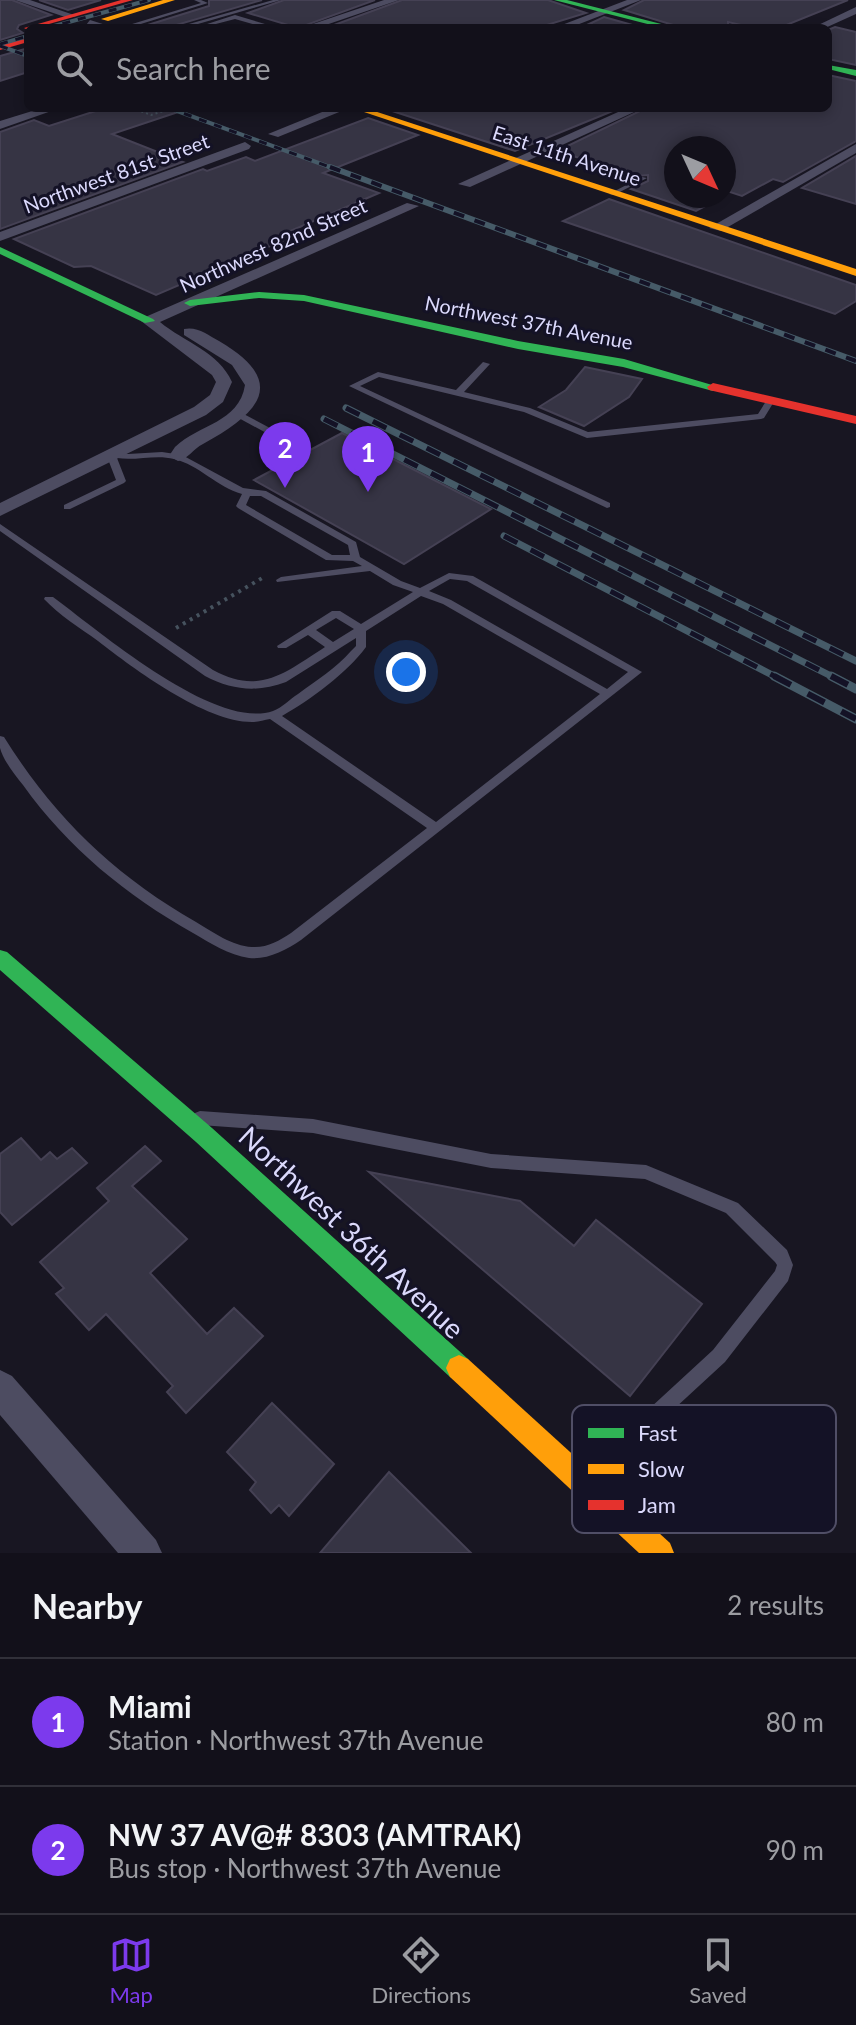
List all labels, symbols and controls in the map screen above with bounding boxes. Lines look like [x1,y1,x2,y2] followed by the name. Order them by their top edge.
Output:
[24,24,832,112] search box
[52,46,96,90] icon: search
[116,50,271,86] text: Search here
[490,120,644,190] street label: East 11th Avenue
[20,128,212,218] street label: Northwest 81st Street
[664,136,736,208] north arrow
[176,193,370,297] street label: Northwest 82nd Street
[423,290,635,354] street label: Northwest 37th Avenue
[259,422,311,488] pin: 2
[342,426,394,492] pin: 1
[386,652,426,692] your location
[232,1119,472,1345] street label: Northwest 36th Avenue
[572,1405,836,1533] legend
[638,1419,677,1446] text: Fast
[638,1455,685,1482] text: Slow
[638,1491,676,1518] text: Jam
[32,1585,143,1626] text: Nearby
[727,1589,824,1621] text: 2 results
[108,1688,192,1724] text: Miami
[50,1706,66,1738] text: 1
[766,1706,824,1738] text: 80 m
[108,1724,483,1756] text: Station · Northwest 37th Avenue
[108,1816,521,1852] text: NW 37 AV@# 8303 (AMTRAK)
[50,1834,66,1866] text: 2
[766,1834,824,1866] text: 90 m
[108,1852,501,1884] text: Bus stop · Northwest 37th Avenue
[109,1933,153,2008] tab: Map
[372,1933,471,2008] tab: Directions
[689,1933,747,2008] tab: Saved

